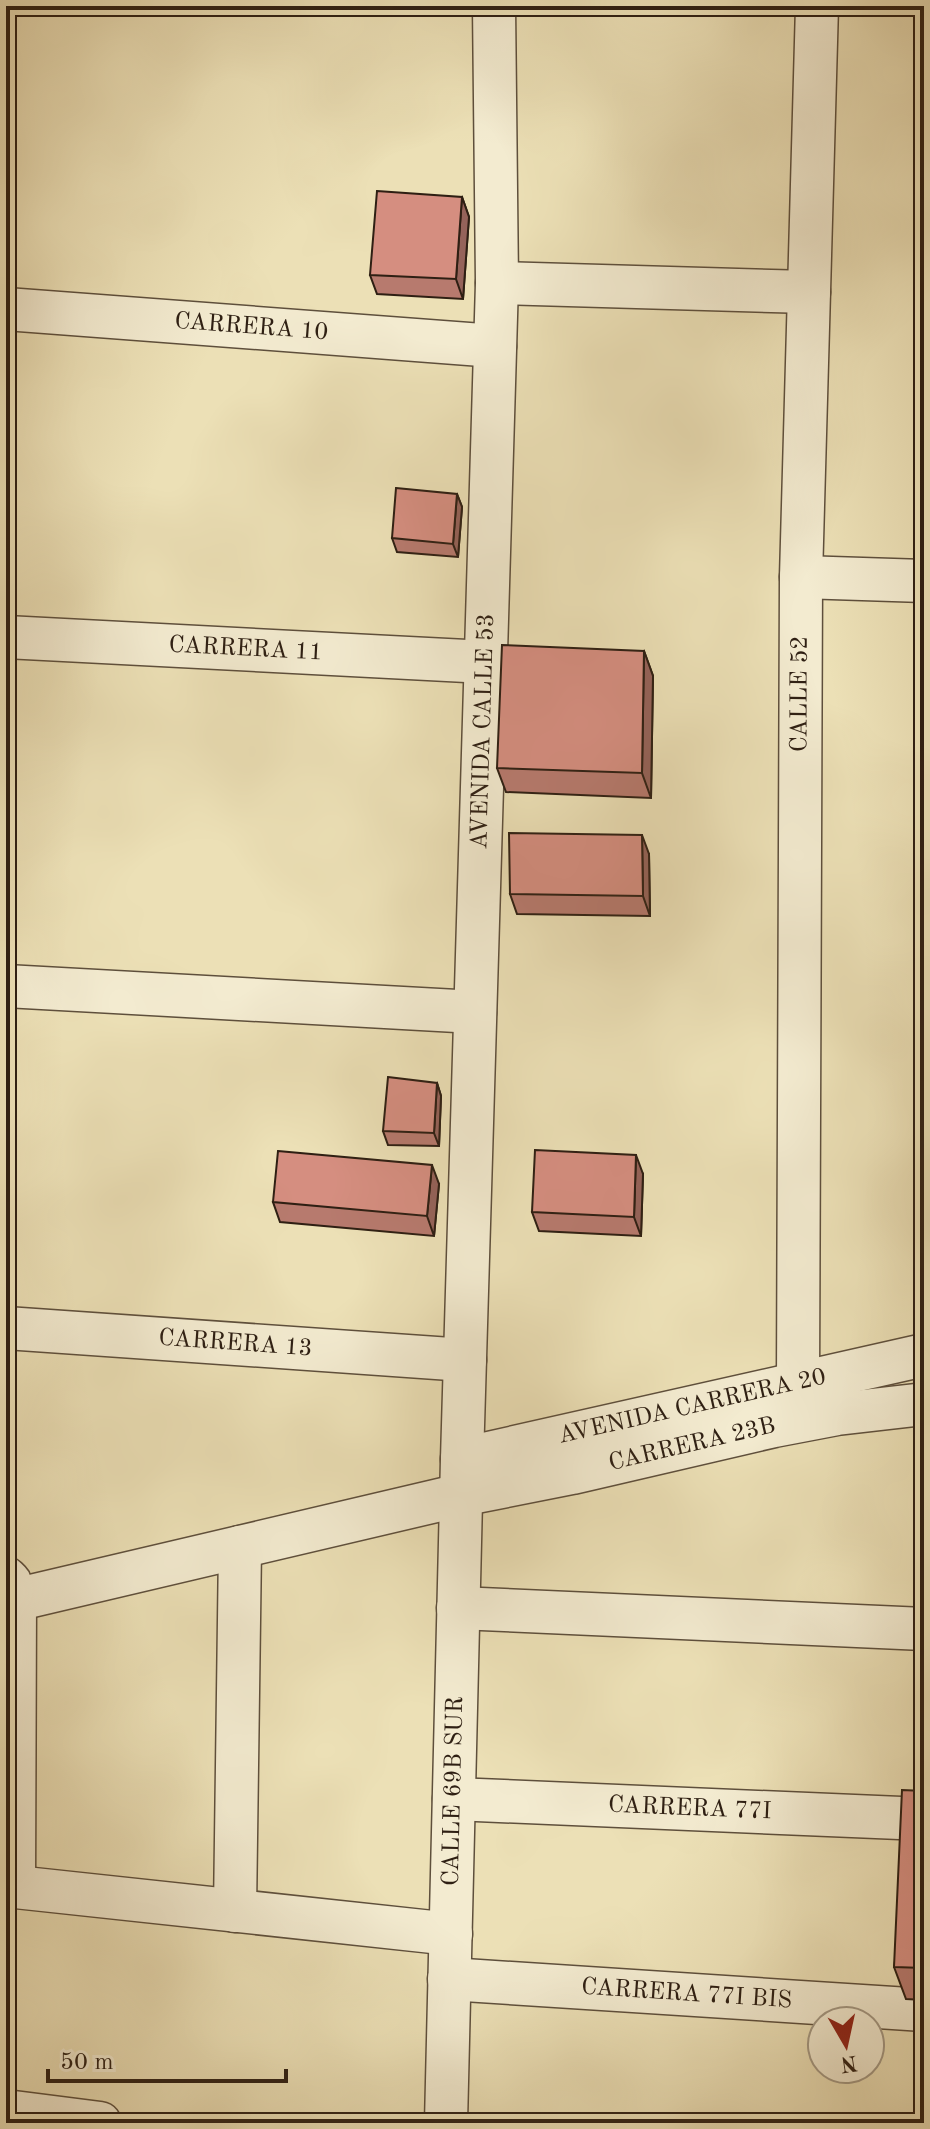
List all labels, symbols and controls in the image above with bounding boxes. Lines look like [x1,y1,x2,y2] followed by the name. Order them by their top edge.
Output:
[173,310,329,345] street label: CARRERA 10
[468,613,499,850] street label: AVENIDA CALLE 53
[168,633,323,665] street label: CARRERA 11
[788,636,813,752] street label: CALLE 52
[158,1327,313,1361] street label: CARRERA 13
[556,1365,829,1449] street label: AVENIDA CARRERA 20
[606,1414,778,1476] street label: CARRERA 23B
[440,1696,468,1886] street label: CALLE 69B SUR
[607,1794,772,1825] street label: CARRERA 77I
[580,1976,793,2013] street label: CARRERA 77I BIS
[806,2005,886,2085] north arrow
[48,2033,286,2083] scale bar
[60,2051,114,2075] text: 50 m
[839,2051,859,2075] text: N

